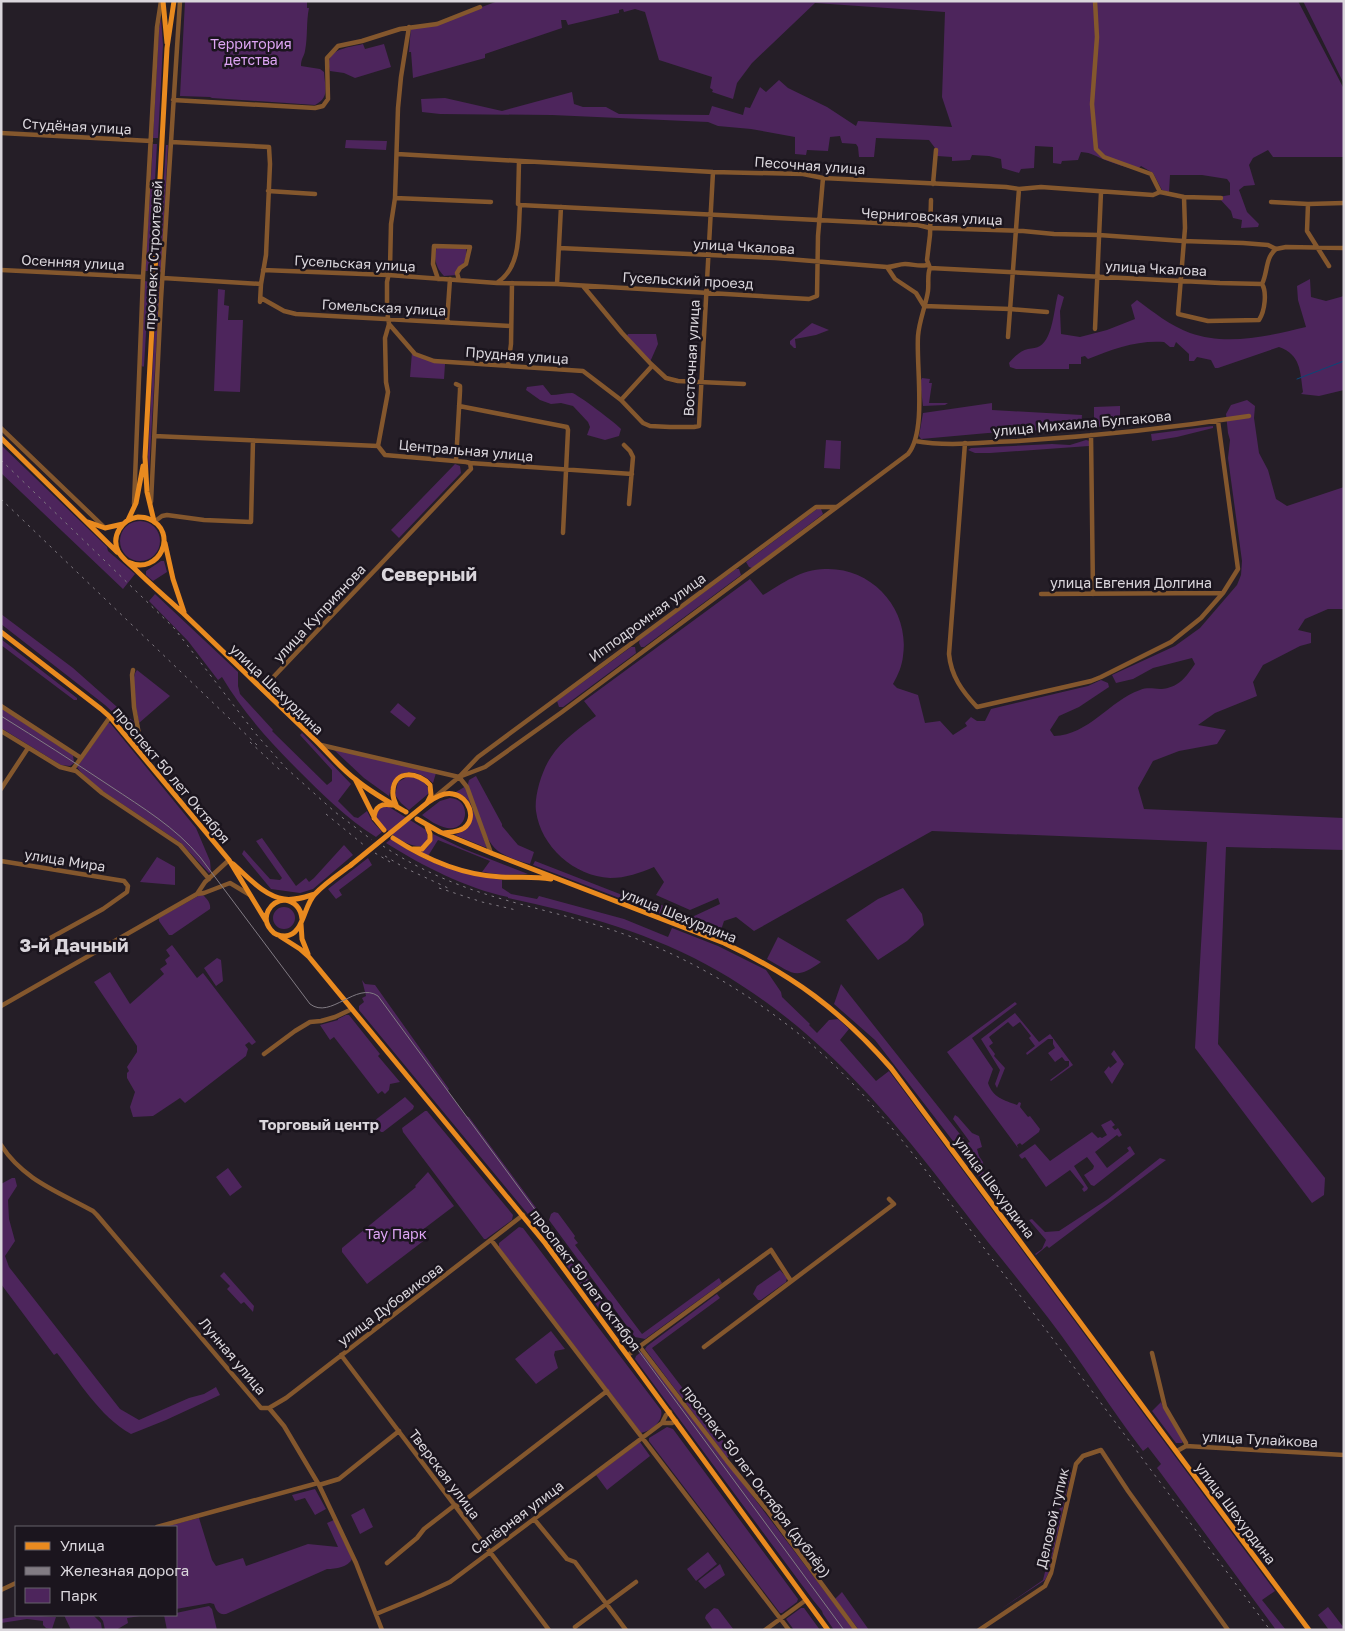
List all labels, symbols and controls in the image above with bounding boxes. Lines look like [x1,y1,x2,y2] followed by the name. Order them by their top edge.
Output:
[210,35,292,68] park label: Территория детства
[22,115,132,137] street label: Студёная улица
[754,153,866,177] street label: Песочная улица
[141,180,165,330] street label: проспект Строителей
[861,204,1003,228] street label: Черниговская улица
[693,235,795,257] street label: улица Чкалова
[21,251,125,273] street label: Осенняя улица
[294,251,416,275] street label: Гусельская улица
[1105,257,1207,279] street label: улица Чкалова
[622,268,754,292] street label: Гусельский проезд
[321,295,447,319] street label: Гомельская улица
[679,299,703,417] street label: Восточная улица
[465,343,569,367] street label: Прудная улица
[992,407,1172,439] street label: улица Михаила Булгакова
[398,436,534,464] street label: Центральная улица
[269,560,369,666] street label: улица Куприянова
[381,562,477,585] district label: Северный
[585,569,709,665] street label: Ипподромная улица
[1050,574,1212,591] street label: улица Евгения Долгина
[227,640,327,738] street label: улица Шехурдина
[110,703,234,847] street label: проспект 50 лет Октября
[23,845,107,875] street label: улица Мира
[619,884,739,946] street label: улица Шехурдина
[20,933,128,956] district label: 3-й Дачный
[259,1115,379,1133] district label: Торговый центр
[951,1133,1039,1241] street label: улица Шехурдина
[527,1206,645,1354] street label: проспект 50 лет Октября
[365,1225,427,1242] park label: Тау Парк
[334,1259,446,1349] street label: улица Дубовикова
[196,1314,270,1398] street label: Лунная улица
[679,1382,835,1580] street label: проспект 50 лет Октября (дублёр)
[406,1426,484,1522] street label: Тверская улица
[1201,1427,1319,1451] street label: улица Тулайкова
[1192,1459,1280,1567] street label: улица Шехурдина
[1032,1466,1072,1570] street label: Деловой тупик
[467,1477,567,1557] street label: Сапёрная улица
[15,1526,178,1616] legend
[60,1536,105,1554] text: Улица
[60,1561,189,1579] text: Железная дорога
[60,1586,98,1604] text: Парк

